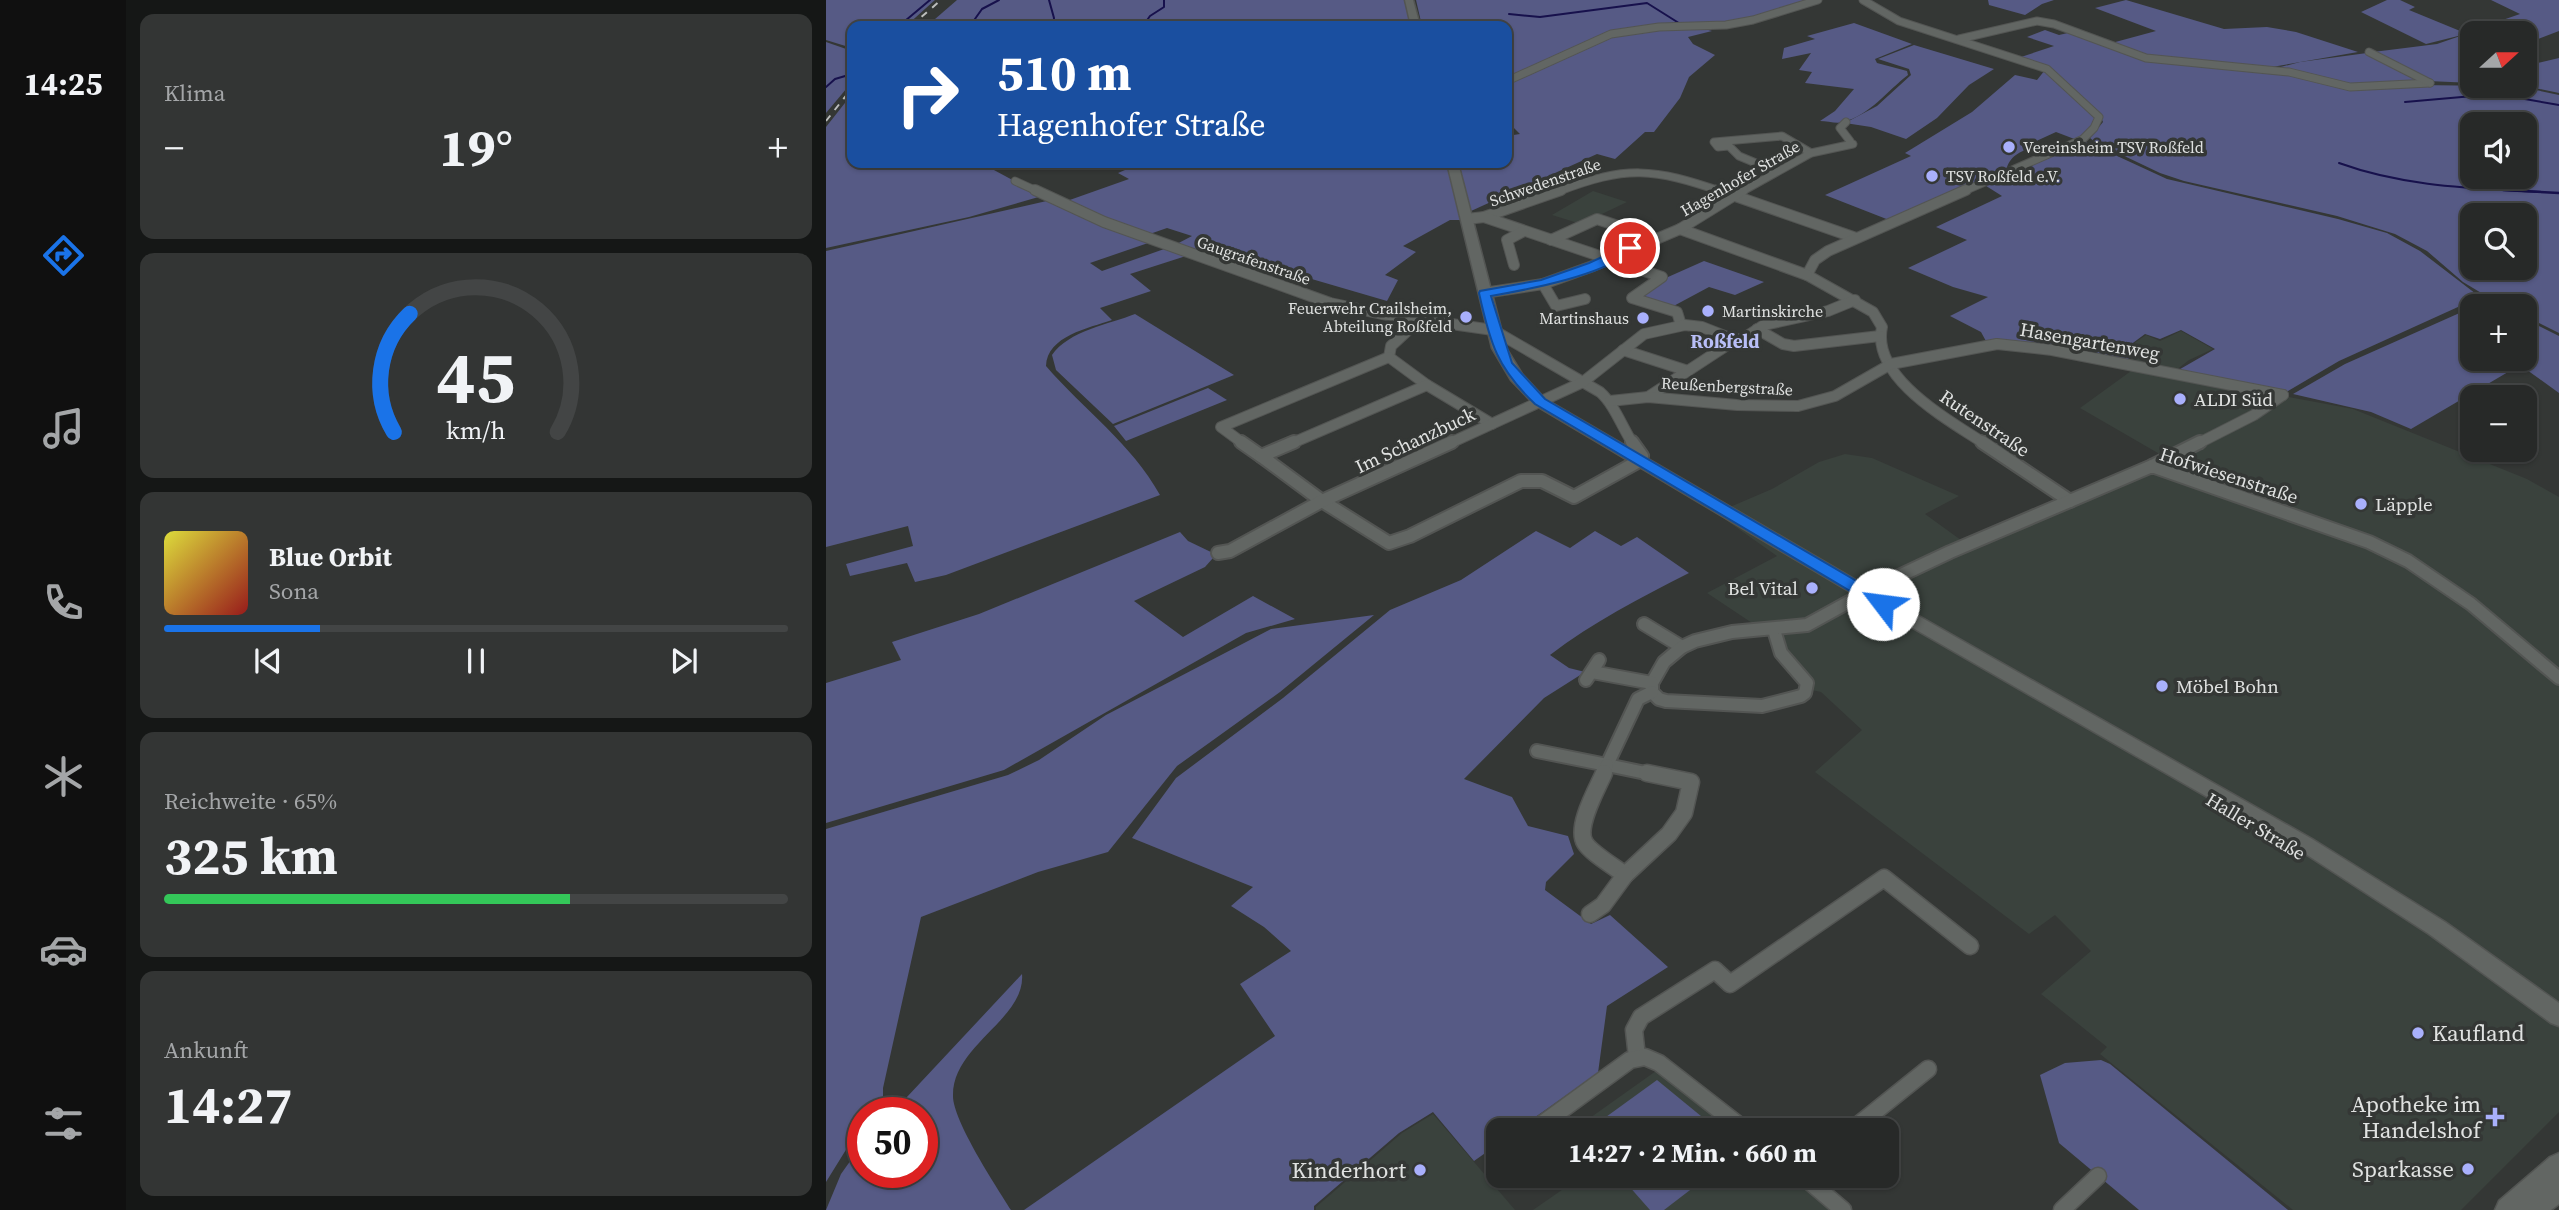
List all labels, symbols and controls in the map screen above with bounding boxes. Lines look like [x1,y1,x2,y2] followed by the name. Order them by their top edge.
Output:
[2460,21,2538,98] north arrow
[2460,21,2537,462] map controls
[997,39,1132,106] text: 510 m
[882,49,973,140] icon: right
[24,62,102,106] text: 14:25
[164,77,225,109] text: Klima
[997,103,1266,147] text: Hagenhofer Straße
[439,112,513,183] text: 19°
[2460,112,2537,189] button: sound
[164,122,184,174] text: −
[768,122,788,174] text: +
[1676,135,1804,221] street label: Hagenhofer Straße
[2023,136,2204,158] place label: Vereinsheim TSV Roßfeld
[2001,139,2017,155] marker: Vereinsheim TSV Roßfeld
[1486,153,1604,211] street label: Schwedenstraße
[1946,165,2060,187] place label: TSV Roßfeld e.V.
[1924,168,1940,184] marker: TSV Roßfeld e.V.
[2460,203,2537,280] button: search
[1600,218,1660,278] pin
[1611,229,1649,267] icon: arrive
[1194,230,1314,290] street label: Gaugrafenstraße
[39,231,88,280] icon: directions
[2460,294,2537,371] button: +
[1288,297,1452,337] place label: Feuerwehr Crailsheim, Abteilung Roßfeld
[1722,300,1823,322] place label: Martinskirche
[1700,303,1716,319] marker: Martinskirche
[1539,307,1629,329] place label: Martinshaus
[1458,309,1474,325] marker: Feuerwehr Crailsheim, Abteilung Roßfeld
[1635,310,1651,326] marker: Martinshaus
[2018,316,2162,366] street label: Hasengartenweg
[437,327,515,426] text: 45
[1690,328,1760,354] district label: Roßfeld
[1661,372,1793,400] street label: Reußenbergstraße
[1935,383,2035,463] street label: Rutenstraße
[2460,385,2537,462] button: −
[2194,386,2273,412] place label: ALDI Süd
[2172,391,2188,407] marker: ALDI Süd
[1351,401,1480,479] street label: Im Schanzbuck
[39,404,88,453] icon: music
[446,413,506,447] text: km/h
[2156,440,2302,510] street label: Hofwiesenstraße
[2375,491,2433,517] place label: Läpple
[2353,496,2369,512] marker: Läpple
[269,539,392,575] text: Blue Orbit
[1846,567,1920,641] position arrow
[269,575,319,607] text: Sona
[1728,575,1798,601] place label: Bel Vital
[39,578,88,627] icon: phone
[1804,580,1820,596] marker: Bel Vital
[249,642,287,680] icon: previous
[457,642,495,680] icon: pause
[665,642,703,680] icon: next
[2176,673,2279,699] place label: Möbel Bohn
[2154,678,2170,694] marker: Möbel Bohn
[39,752,88,801] icon: climate
[164,785,337,817] text: Reichweite · 65%
[2201,786,2311,866] street label: Haller Straße
[164,820,338,891] text: 325 km
[39,925,88,974] icon: car
[2432,1017,2525,1049] place label: Kaufland
[2410,1025,2426,1041] marker: Kaufland
[164,1034,248,1066] text: Ankunft
[164,1069,292,1140] text: 14:27
[2351,1088,2483,1146] place label: Apotheke im Handelshof
[847,1097,938,1188] speed limit sign: 50
[39,1099,88,1148] icon: filters
[2487,1109,2503,1125] marker: Apotheke im Handelshof
[1568,1135,1817,1171] text: 14:27 · 2 Min. · 660 m
[2352,1153,2454,1185] place label: Sparkasse
[1292,1154,1407,1186] place label: Kinderhort
[2460,1161,2476,1177] marker: Sparkasse
[1412,1162,1428,1178] marker: Kinderhort

